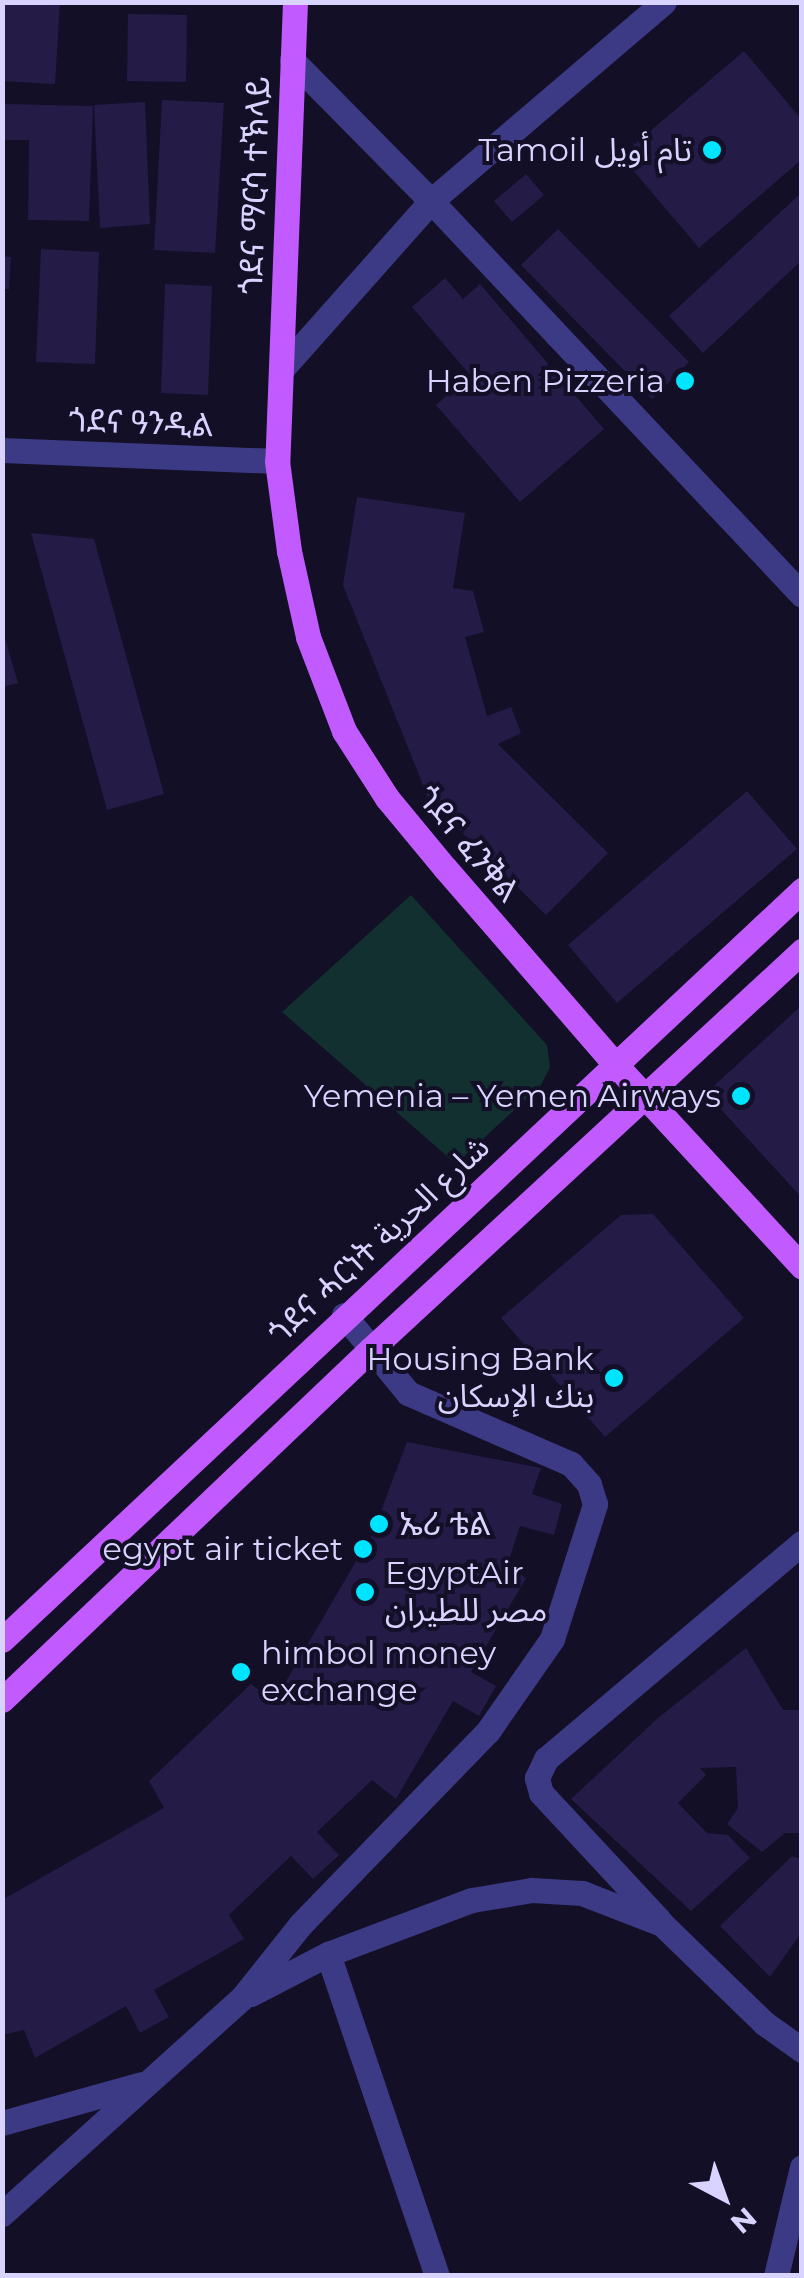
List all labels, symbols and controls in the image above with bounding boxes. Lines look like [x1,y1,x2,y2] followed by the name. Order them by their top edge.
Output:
[232,75,278,295] street label: ጎደና ማርሳ ተኽላይ
[479,131,692,169] place label: Tamoil تام أويل
[701,139,723,161] marker: Tamoil تام أويل
[426,362,665,400] place label: Haben Pizzeria
[674,370,696,392] marker: Haben Pizzeria
[68,401,214,445] street label: ጎደና ዓንዲል
[408,778,528,910] street label: ጎደና ፈንቅል
[304,1077,721,1115] place label: Yemenia – Yemen Airways
[730,1085,752,1107] marker: Yemenia – Yemen Airways
[261,1128,497,1352] street label: ጎደና ሓርነት شارع الحرية
[366,1341,594,1416] place label: Housing Bank بنك الإسكان
[603,1367,625,1389] marker: Housing Bank بنك الإسكان
[399,1505,491,1543] place label: ኤሪ ቴል
[368,1513,390,1535] marker: ኤሪ ቴል
[103,1530,343,1568] place label: egypt air ticket
[352,1538,374,1560] marker: egypt air ticket
[385,1555,547,1630] place label: EgyptAir مصر للطيران
[354,1581,376,1603] marker: EgyptAir مصر للطيران
[261,1635,496,1710] place label: himbol money exchange
[230,1661,252,1683] marker: himbol money exchange
[674,2148,774,2248] north arrow
[724,2200,763,2241] text: N

